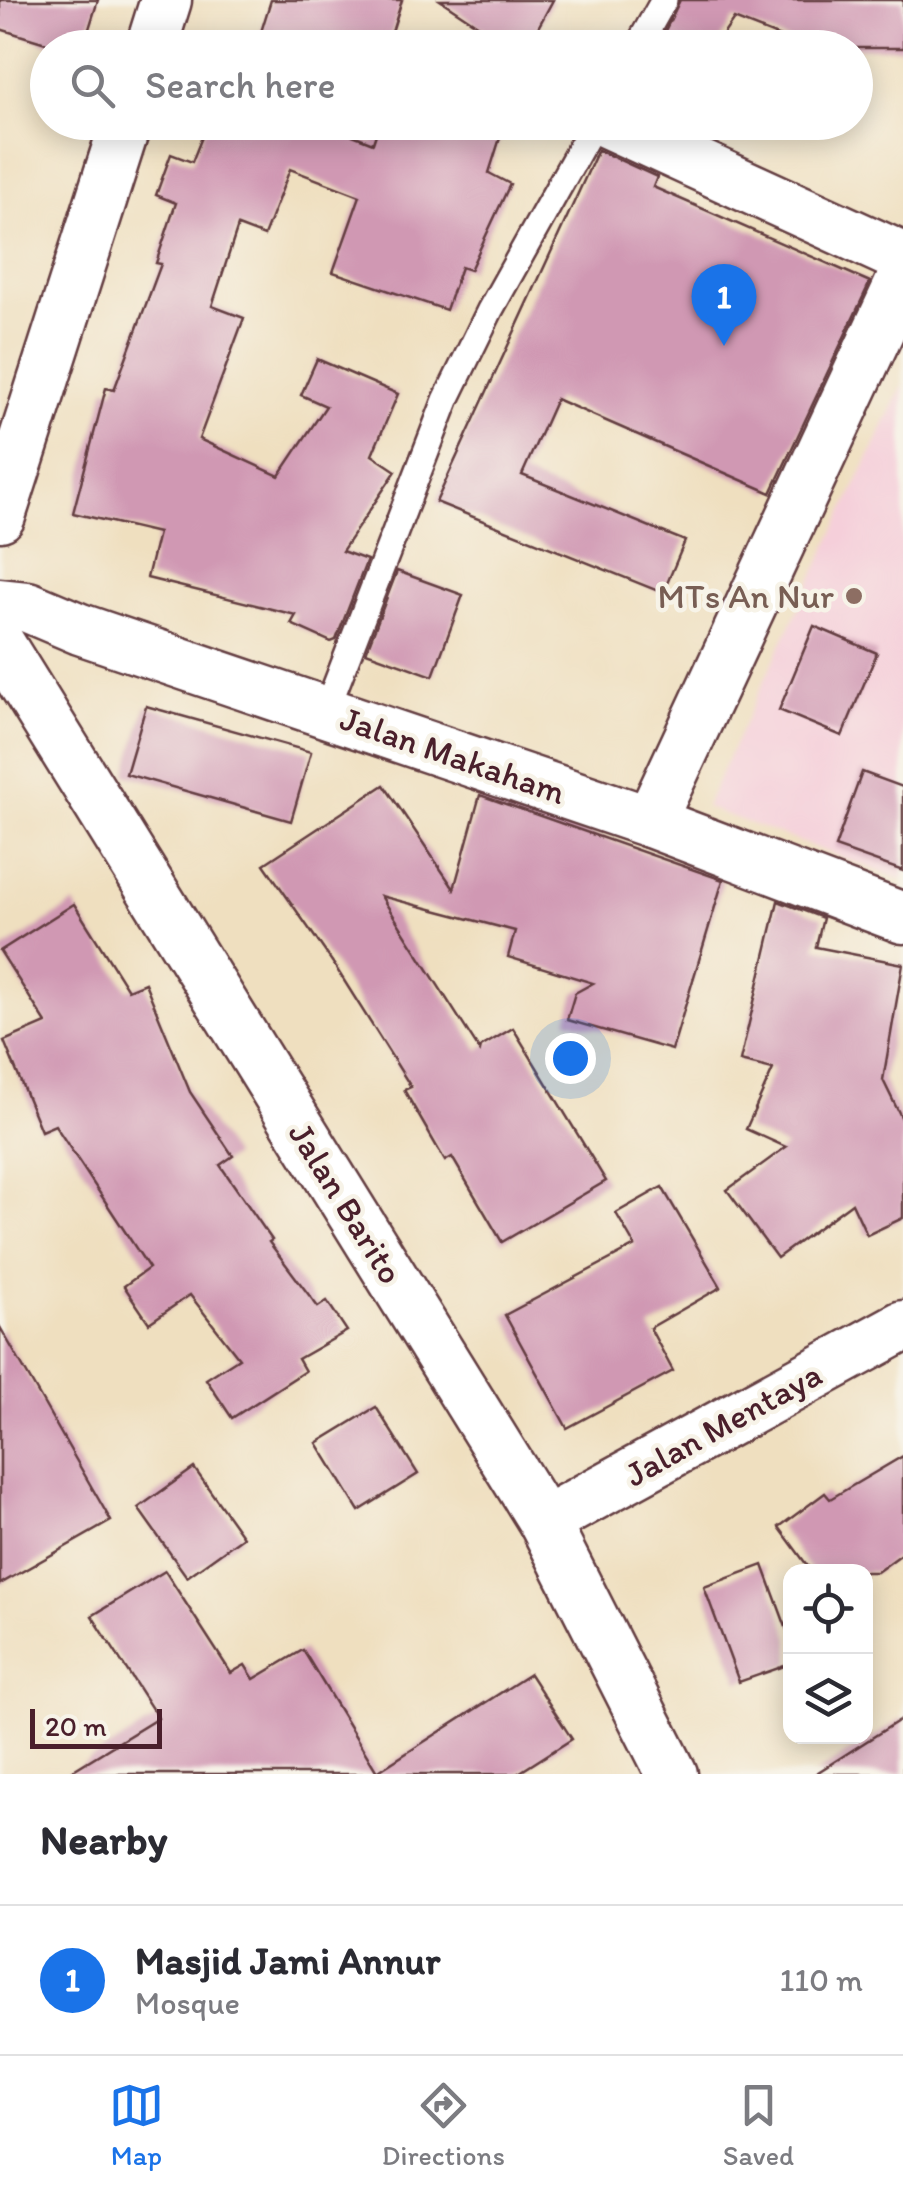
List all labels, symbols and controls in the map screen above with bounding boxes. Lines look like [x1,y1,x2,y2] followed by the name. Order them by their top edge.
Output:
[30,30,873,140] search box
[65,58,120,113] icon: search
[145,62,336,108] text: Search here
[692,264,756,346] pin: 1
[658,575,834,617] place label: MTs An Nur
[843,585,865,607] marker: MTs An Nur
[335,697,571,813] street label: Jalan Makaham
[545,1033,596,1084] your location
[280,1115,412,1291] street label: Jalan Barito
[617,1353,829,1495] street label: Jalan Mentaya
[783,1564,873,1744] map controls
[783,1564,873,1654] button: locate
[783,1654,873,1744] button: layers
[30,1704,162,1748] scale bar
[45,1709,107,1743] text: 20 m
[40,1814,167,1865] text: Nearby
[135,1938,440,1984] text: Masjid Jami Annur
[65,1961,80,1999] text: 1
[779,1961,863,1999] text: 110 m
[135,1984,240,2022] text: Mosque
[109,2078,164,2172] tab: Map
[382,2078,505,2172] tab: Directions
[723,2078,794,2172] tab: Saved

